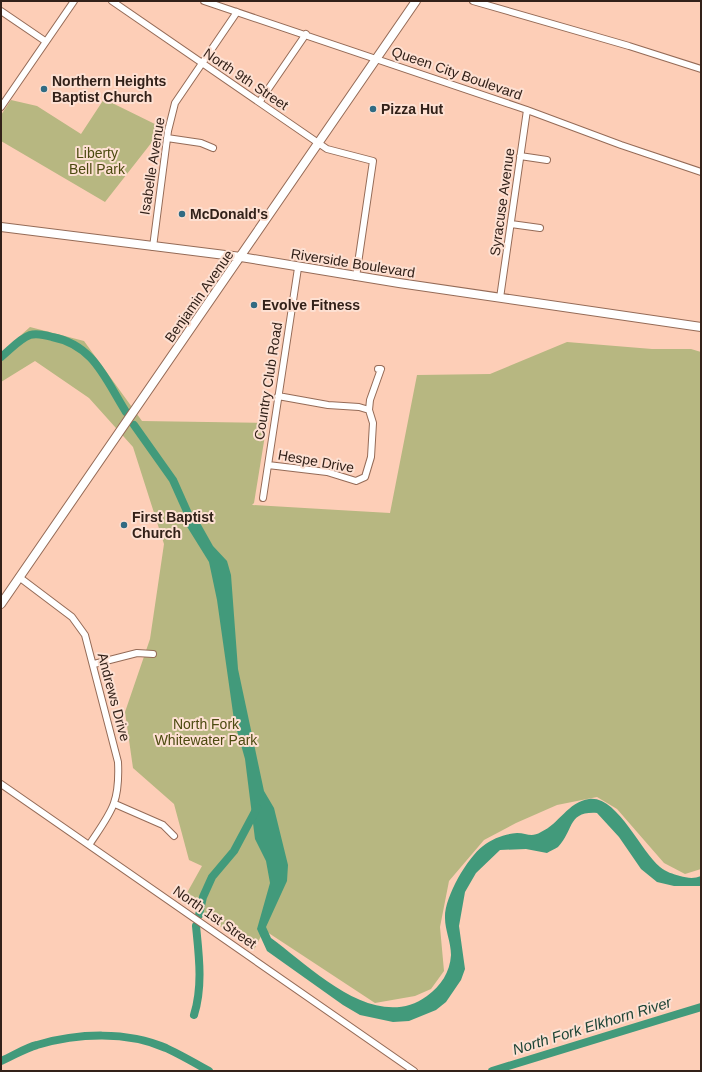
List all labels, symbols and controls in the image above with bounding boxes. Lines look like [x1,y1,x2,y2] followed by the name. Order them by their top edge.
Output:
[390,43,524,103] street label: Queen City Boulevard
[201,45,292,113] street label: North 9th Street
[52,73,167,105] place label: Northern Heights Baptist Church
[39,84,49,94] marker: Northern Heights Baptist Church
[381,101,444,117] place label: Pizza Hut
[368,104,378,114] marker: Pizza Hut
[136,116,168,216] street label: Isabelle Avenue
[69,145,126,177] park label: Liberty Bell Park
[487,147,518,257] street label: Syracuse Avenue
[190,206,268,222] place label: McDonald's
[177,209,187,219] marker: McDonald's
[290,245,416,281] street label: Riverside Boulevard
[161,247,237,345] street label: Benjamin Avenue
[262,297,360,313] place label: Evolve Fitness
[249,300,259,310] marker: Evolve Fitness
[251,321,285,441] street label: Country Club Road
[277,446,356,476] street label: Hespe Drive
[132,509,214,541] place label: First Baptist Church
[119,520,129,530] marker: First Baptist Church
[94,651,134,743] street label: Andrews Drive
[155,716,258,748] park label: North Fork Whitewater Park
[170,882,260,952] street label: North 1st Street
[510,993,674,1058] water label: North Fork Elkhorn River

